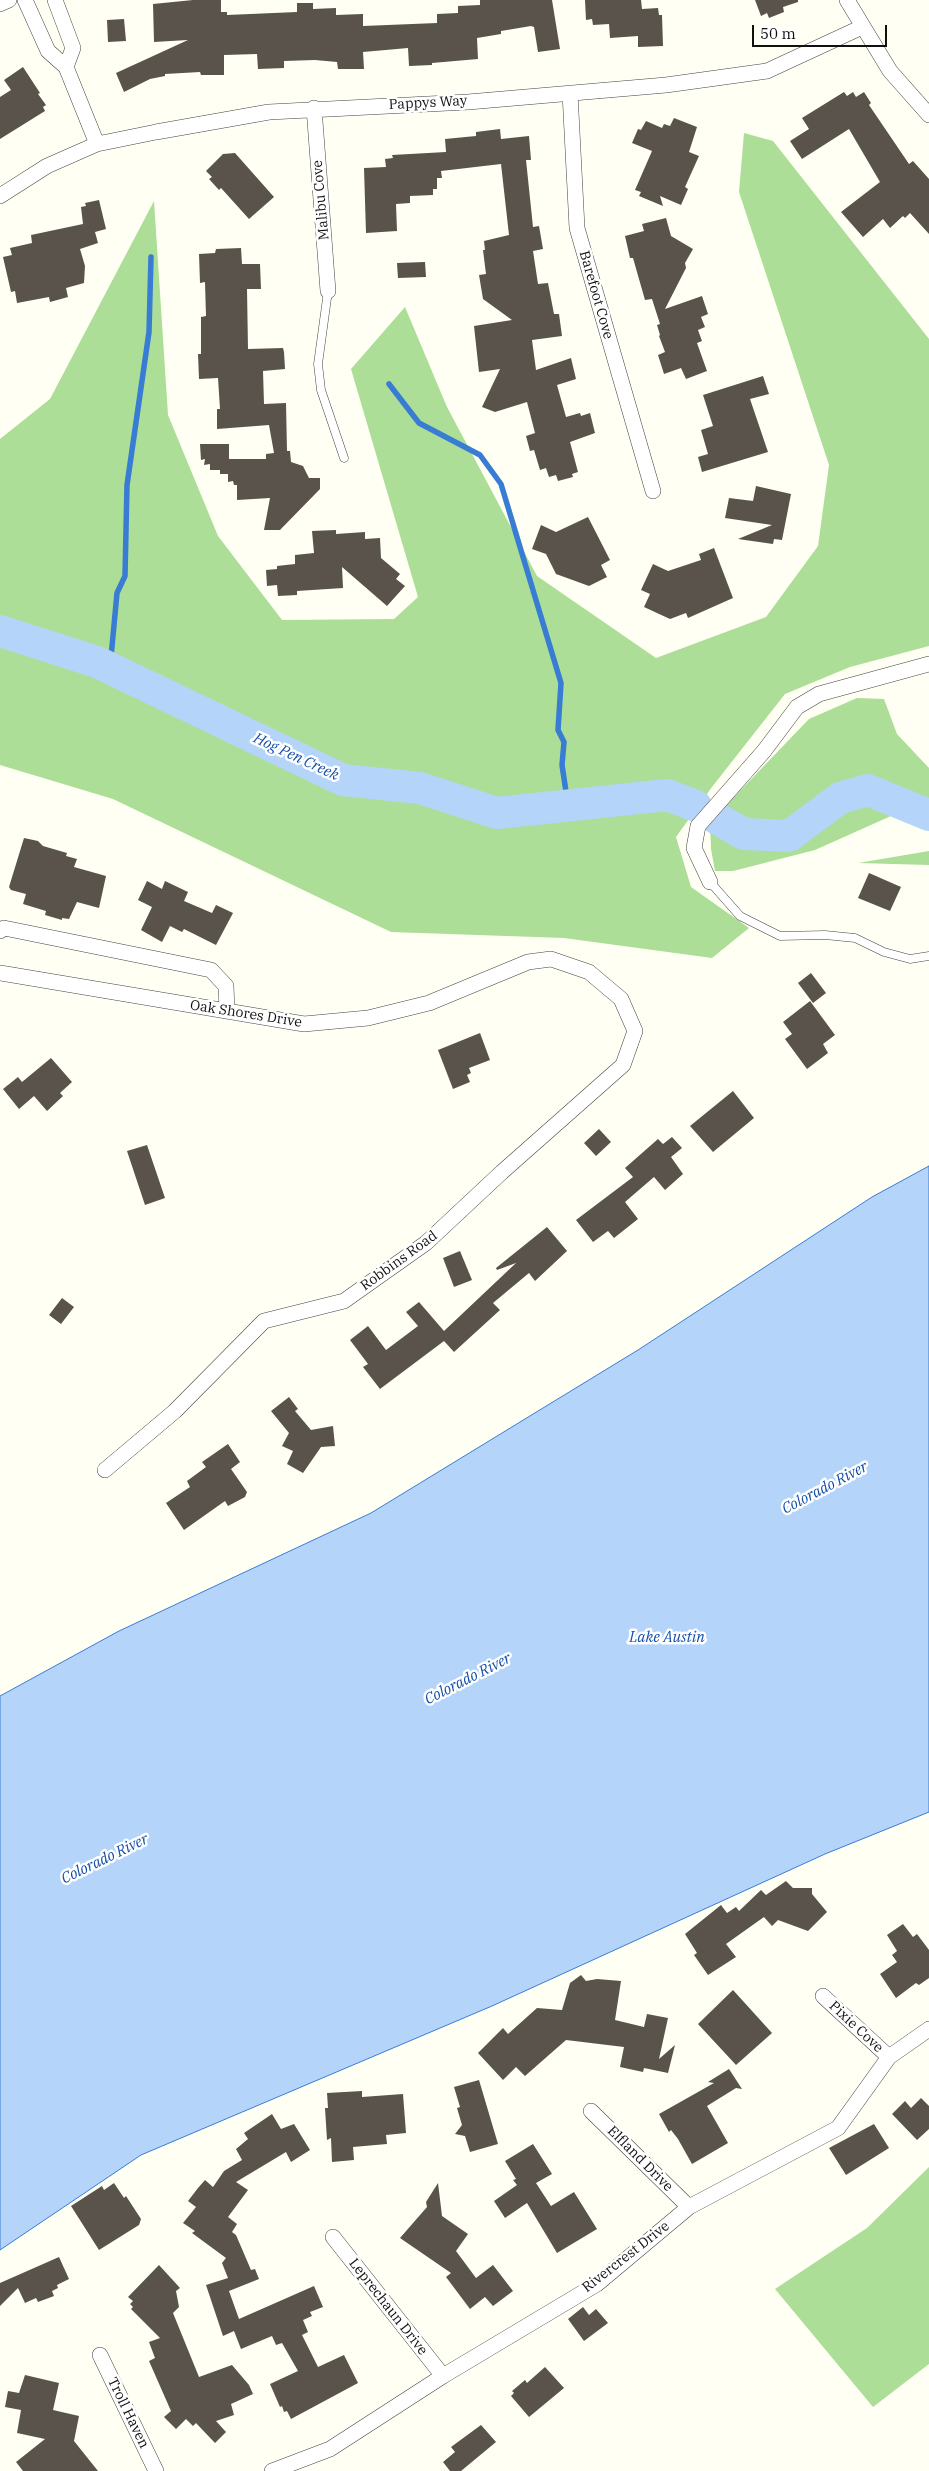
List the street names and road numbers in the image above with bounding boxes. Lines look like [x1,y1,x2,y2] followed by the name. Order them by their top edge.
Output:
[388,93,468,113] street label: Pappys Way
[309,159,333,241] street label: Malibu Cove
[575,249,617,341] street label: Barefoot Cove
[189,997,303,1031] street label: Oak Shores Drive
[357,1228,441,1294] street label: Robbins Road
[826,1998,886,2056] street label: Pixie Cove
[604,2123,676,2195] street label: Elfland Drive
[579,2218,673,2296] street label: Rivercrest Drive
[345,2255,431,2359] street label: Leprechaun Drive
[104,2375,152,2451] street label: Troll Haven

